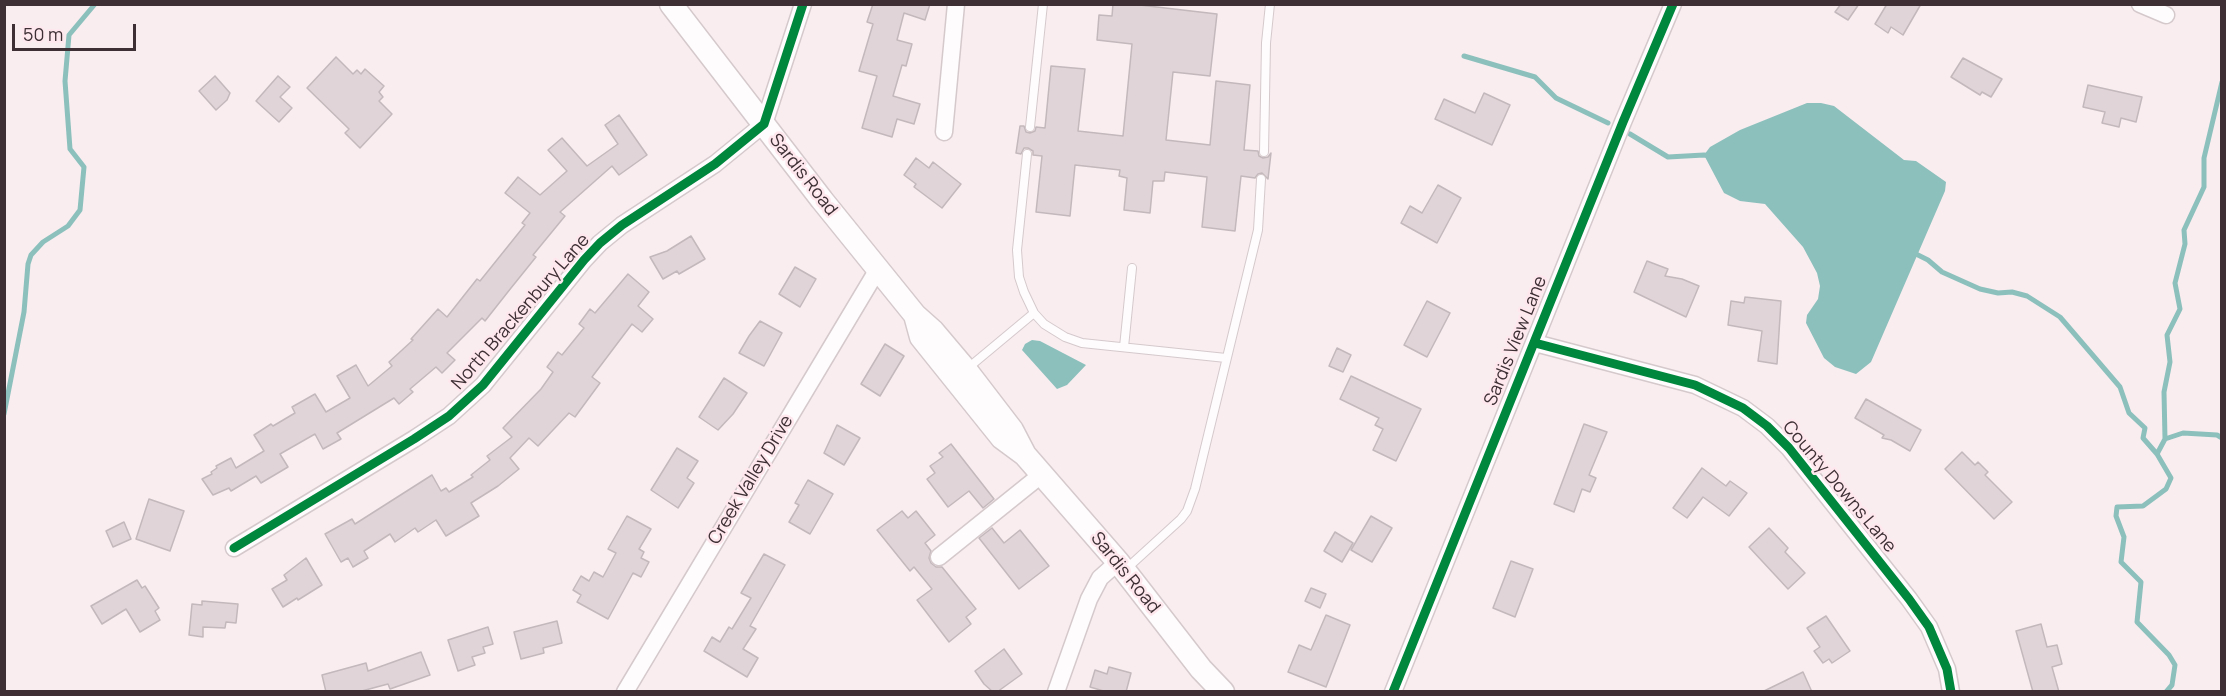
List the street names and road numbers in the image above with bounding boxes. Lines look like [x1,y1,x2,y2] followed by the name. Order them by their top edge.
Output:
[764,130,842,220] street label: Sardis Road
[448,230,594,394] street label: North Brackenbury Lane
[1480,273,1552,409] street label: Sardis View Lane
[704,412,798,548] street label: Creek Valley Drive
[1778,417,1900,557] street label: County Downs Lane
[1086,528,1164,618] street label: Sardis Road

